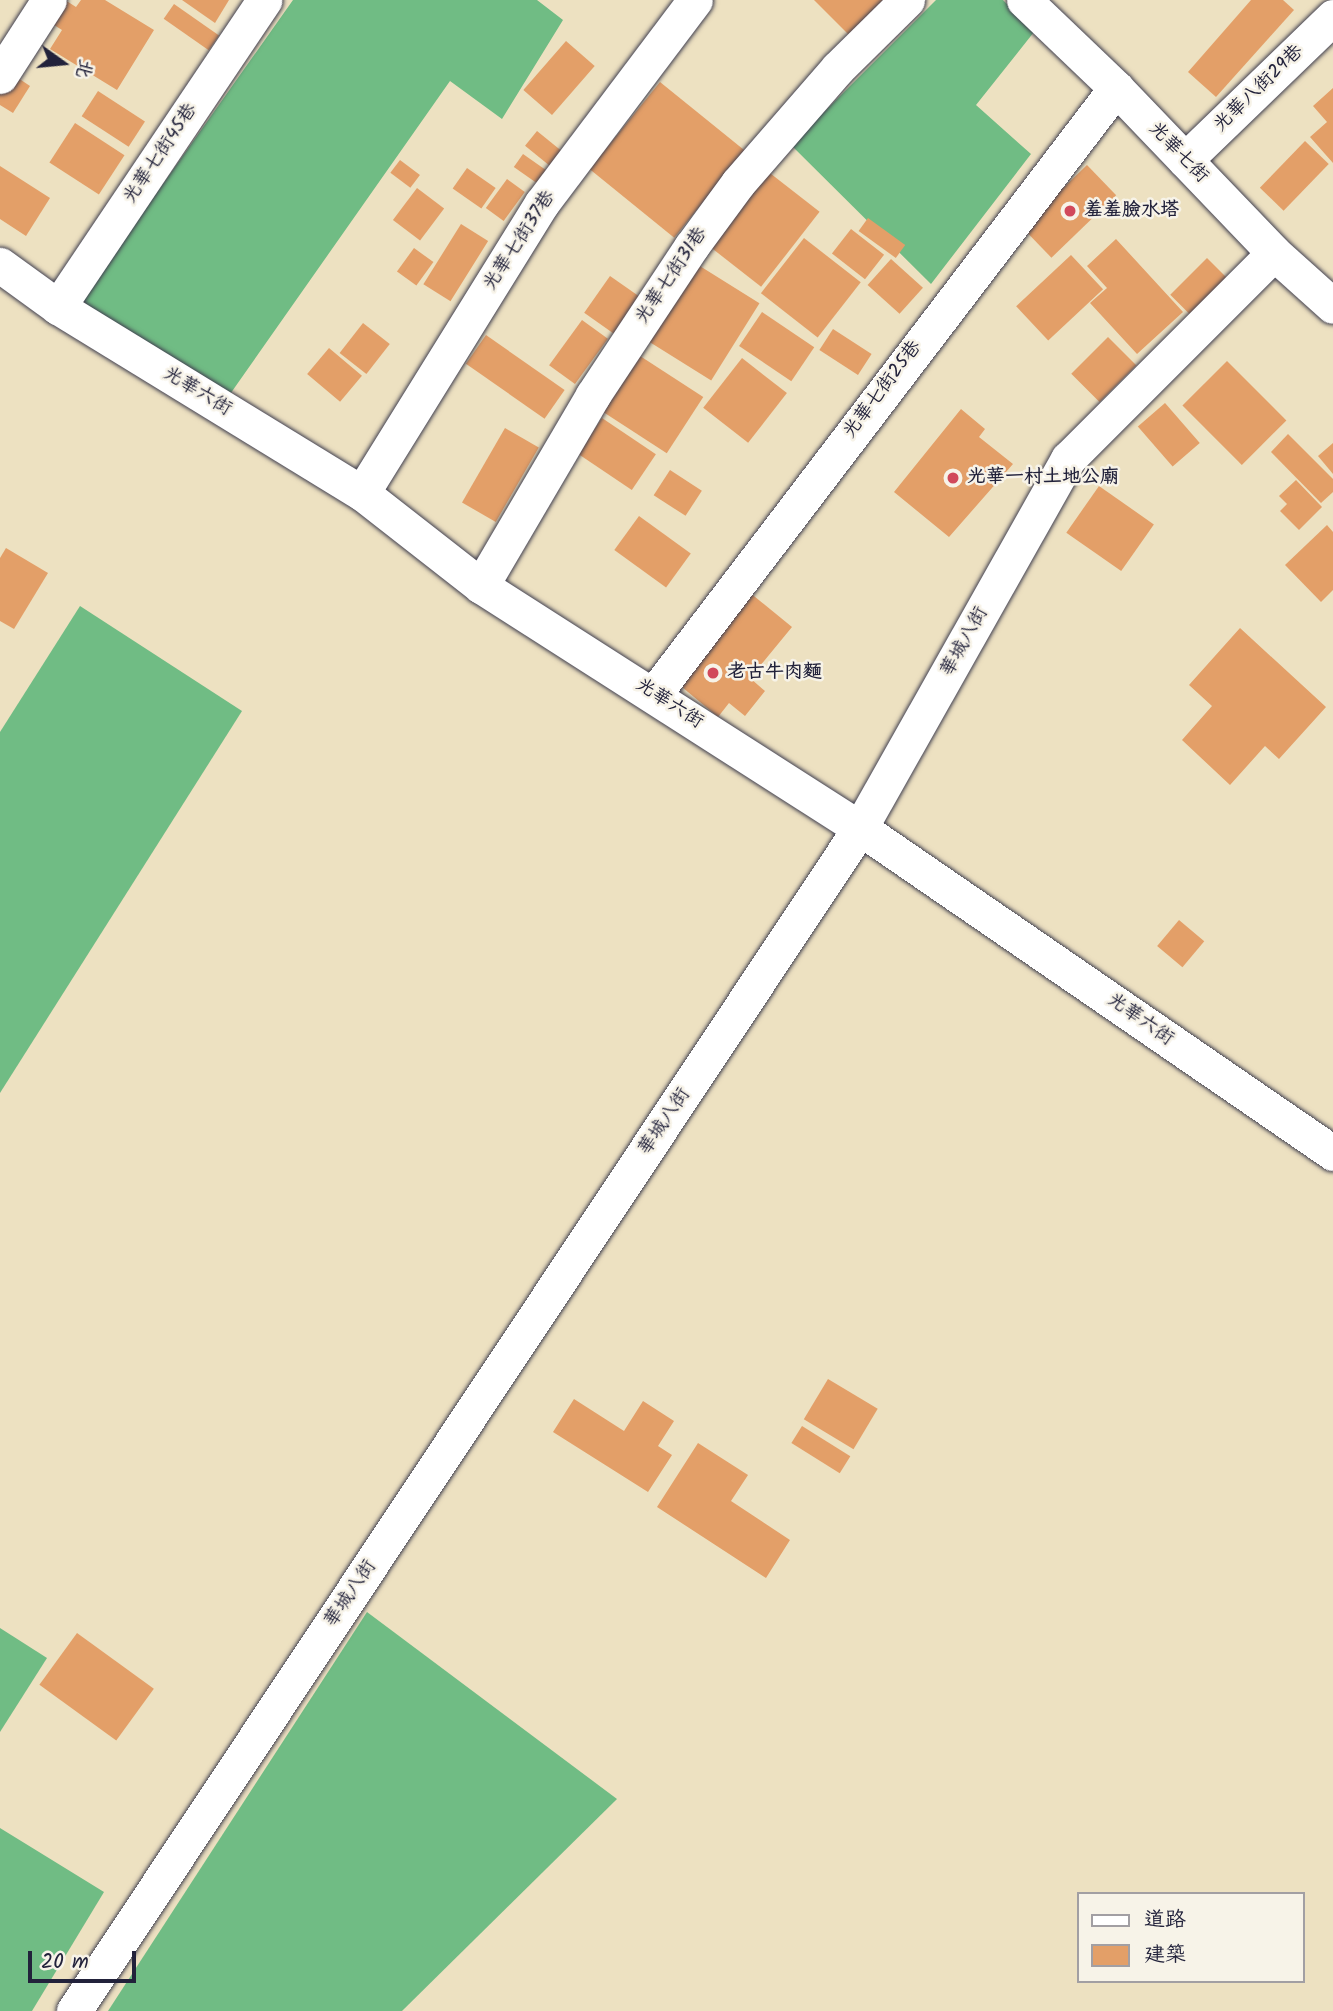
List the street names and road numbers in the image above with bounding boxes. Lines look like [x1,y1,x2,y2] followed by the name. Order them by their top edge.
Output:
[1210,41,1308,137] street label: 光華八街29巷
[119,100,203,208] street label: 光華七街45巷
[1143,118,1213,188] street label: 光華七街
[479,187,561,295] street label: 光華七街37巷
[631,223,713,329] street label: 光華七街31巷
[839,337,927,443] street label: 光華七街25巷
[159,363,235,421] street label: 光華六街
[937,603,993,681] street label: 華城八街
[631,674,707,734] street label: 光華六街
[1102,989,1178,1051] street label: 光華六街
[634,1084,696,1160] street label: 華城八街
[320,1556,382,1632] street label: 華城八街

